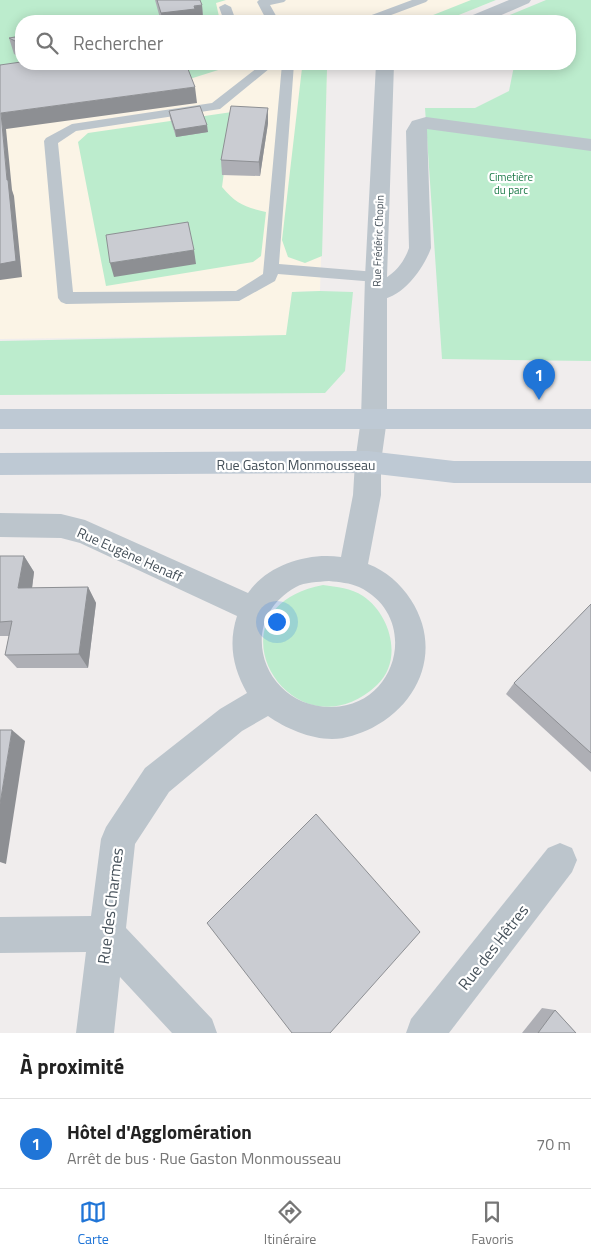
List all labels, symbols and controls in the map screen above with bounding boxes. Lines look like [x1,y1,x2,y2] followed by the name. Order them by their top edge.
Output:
[15,15,576,70] search box
[73,28,163,57] text: Rechercher
[33,29,61,57] icon: search
[489,169,534,198] park label: Cimetière du parc
[368,195,388,287] street label: Rue Frédéric Chopin
[523,359,555,400] pin: 1
[217,454,375,475] street label: Rue Gaston Monmousseau
[74,521,186,587] street label: Rue Eugène Henaff
[264,609,290,635] your location
[91,846,129,966] street label: Rue des Charmes
[452,899,534,995] street label: Rue des Hêtres
[20,1050,124,1082] text: À proximité
[67,1117,252,1146] text: Hôtel d'Agglomération
[32,1132,40,1156] text: 1
[536,1132,571,1156] text: 70 m
[67,1146,341,1170] text: Arrêt de bus · Rue Gaston Monmousseau
[77,1198,109,1249] tab: Carte
[264,1198,316,1249] tab: Itinéraire
[471,1198,514,1249] tab: Favoris

